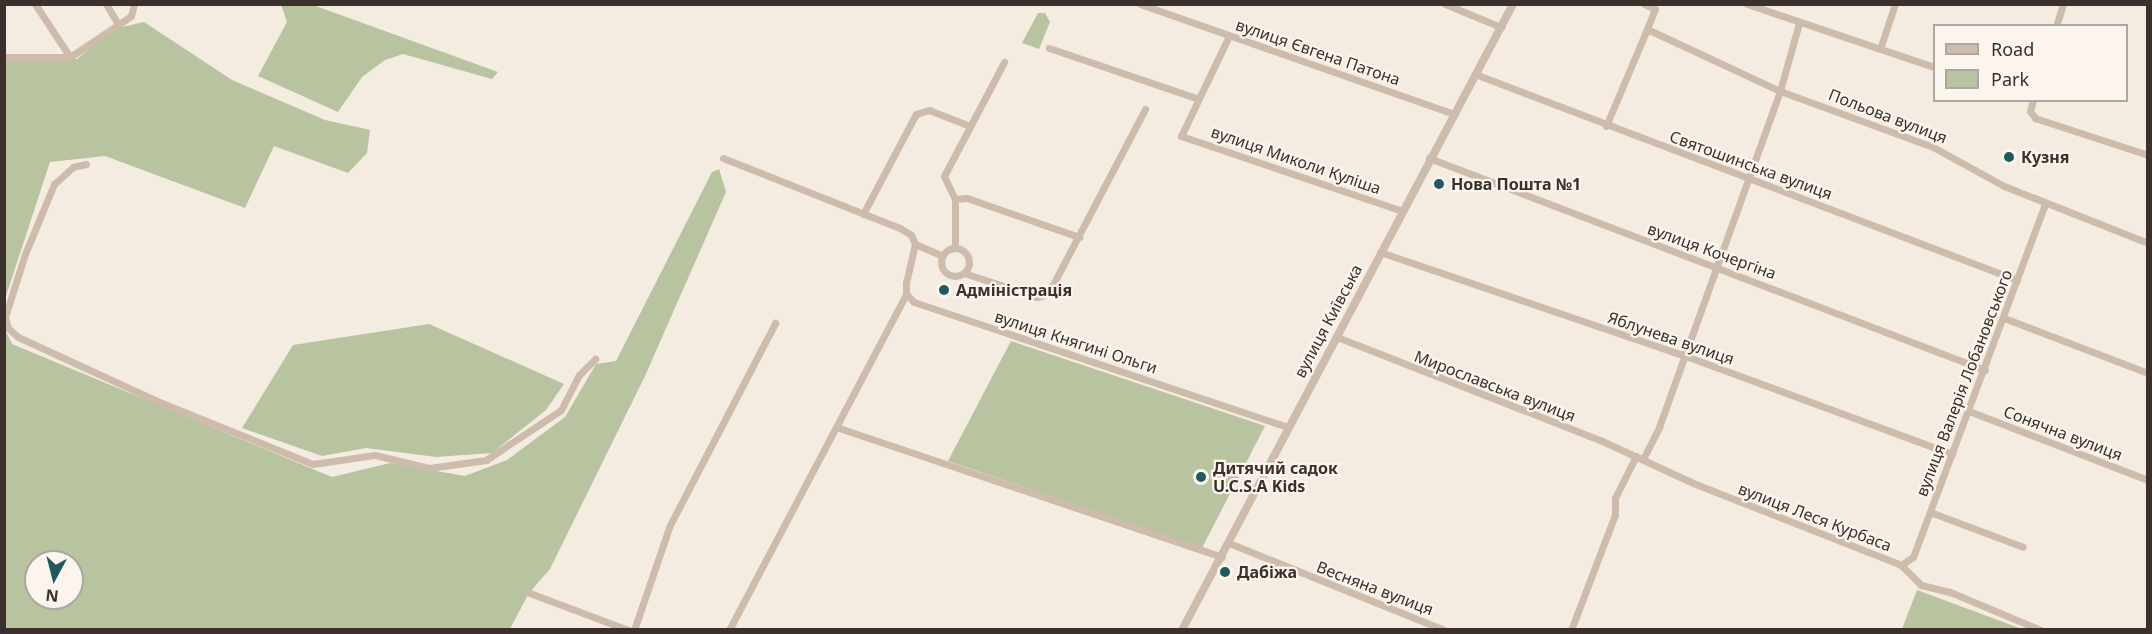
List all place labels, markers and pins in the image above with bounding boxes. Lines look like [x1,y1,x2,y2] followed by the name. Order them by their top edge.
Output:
[2021,147,2069,167] place label: Кузня
[2002,150,2016,164] marker: Кузня
[1451,174,1581,194] place label: Нова Пошта №1
[1432,177,1446,191] marker: Нова Пошта №1
[956,280,1072,300] place label: Адміністрація
[937,283,951,297] marker: Адміністрація
[1213,458,1338,496] place label: Дитячий садок U.C.S.A Kids
[1194,470,1208,484] marker: Дитячий садок U.C.S.A Kids
[1237,562,1297,582] place label: Дабіжа
[1218,565,1232,579] marker: Дабіжа

